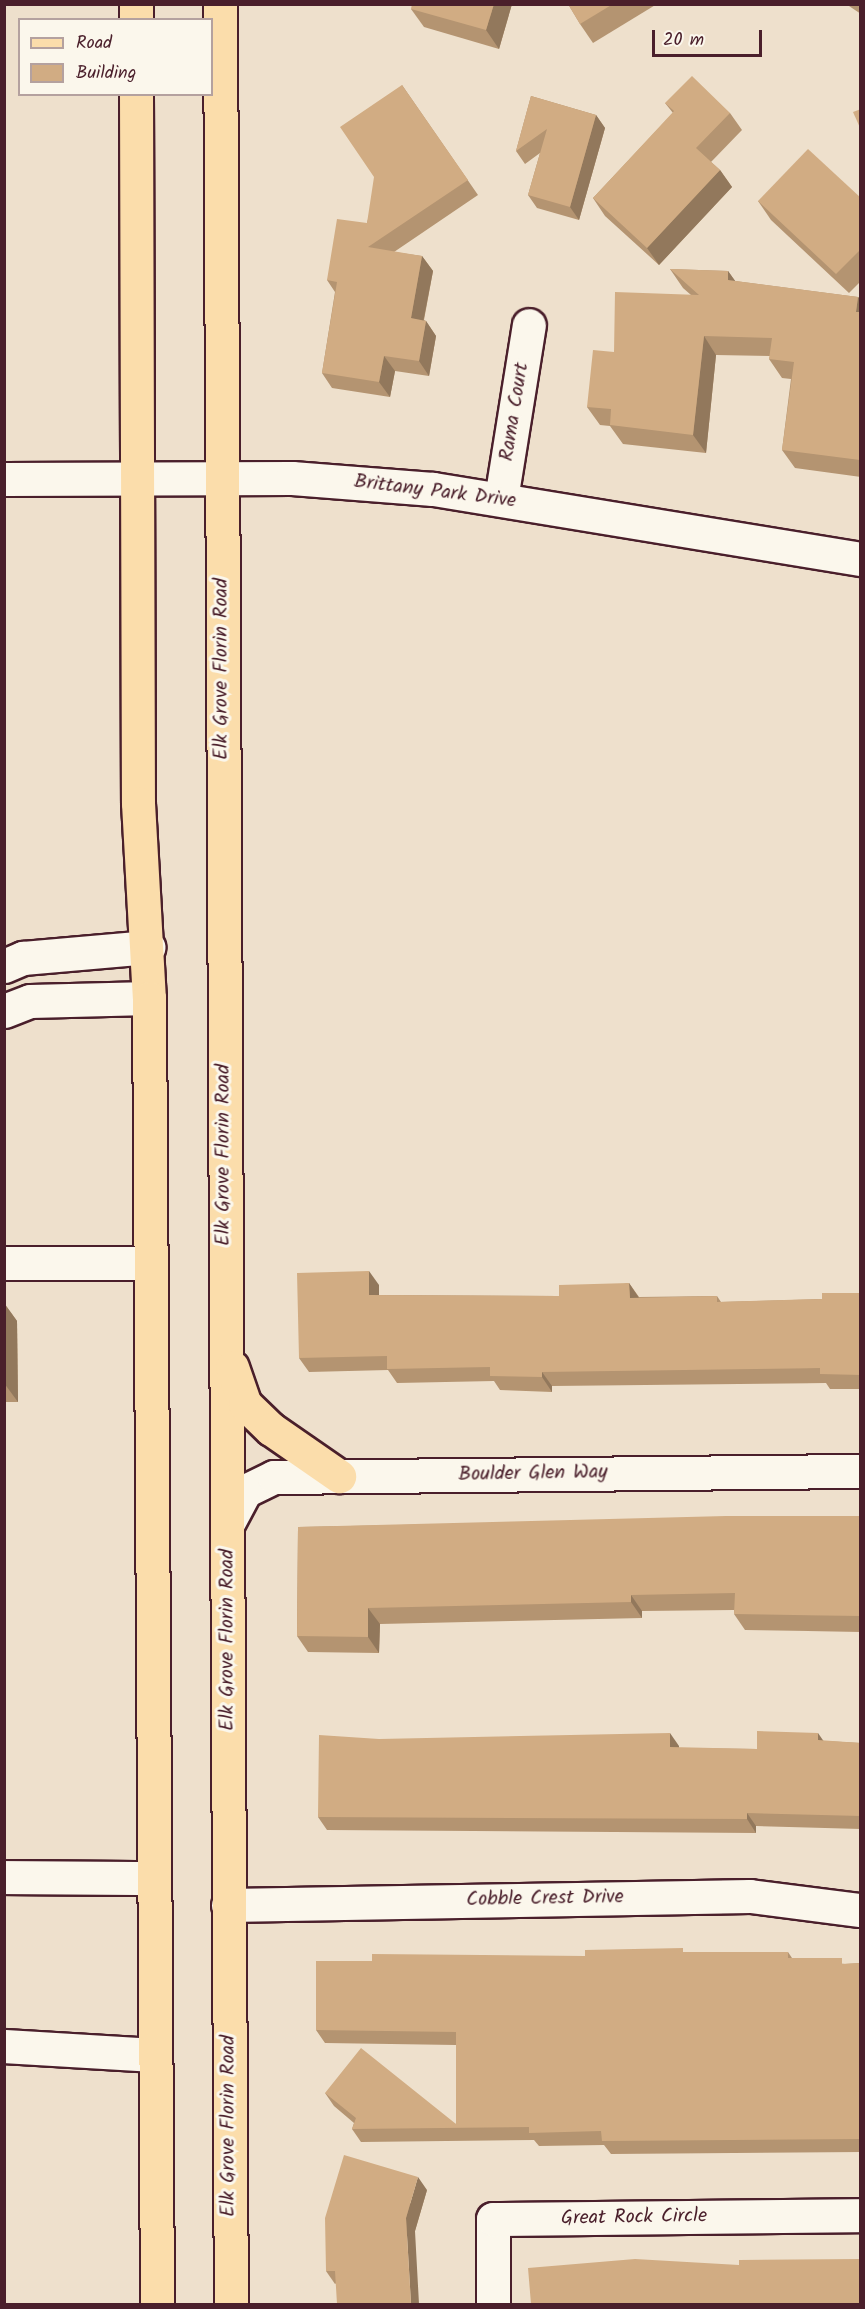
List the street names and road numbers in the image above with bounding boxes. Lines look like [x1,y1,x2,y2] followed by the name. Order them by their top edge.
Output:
[495,361,535,463] street label: Rama Court
[353,470,517,514] street label: Brittany Park Drive
[210,578,234,760] street label: Elk Grove Florin Road
[212,1064,236,1246] street label: Elk Grove Florin Road
[458,1461,608,1487] street label: Boulder Glen Way
[216,1549,240,1731] street label: Elk Grove Florin Road
[466,1886,624,1912] street label: Cobble Crest Drive
[217,2035,241,2217] street label: Elk Grove Florin Road
[561,2205,707,2231] street label: Great Rock Circle

